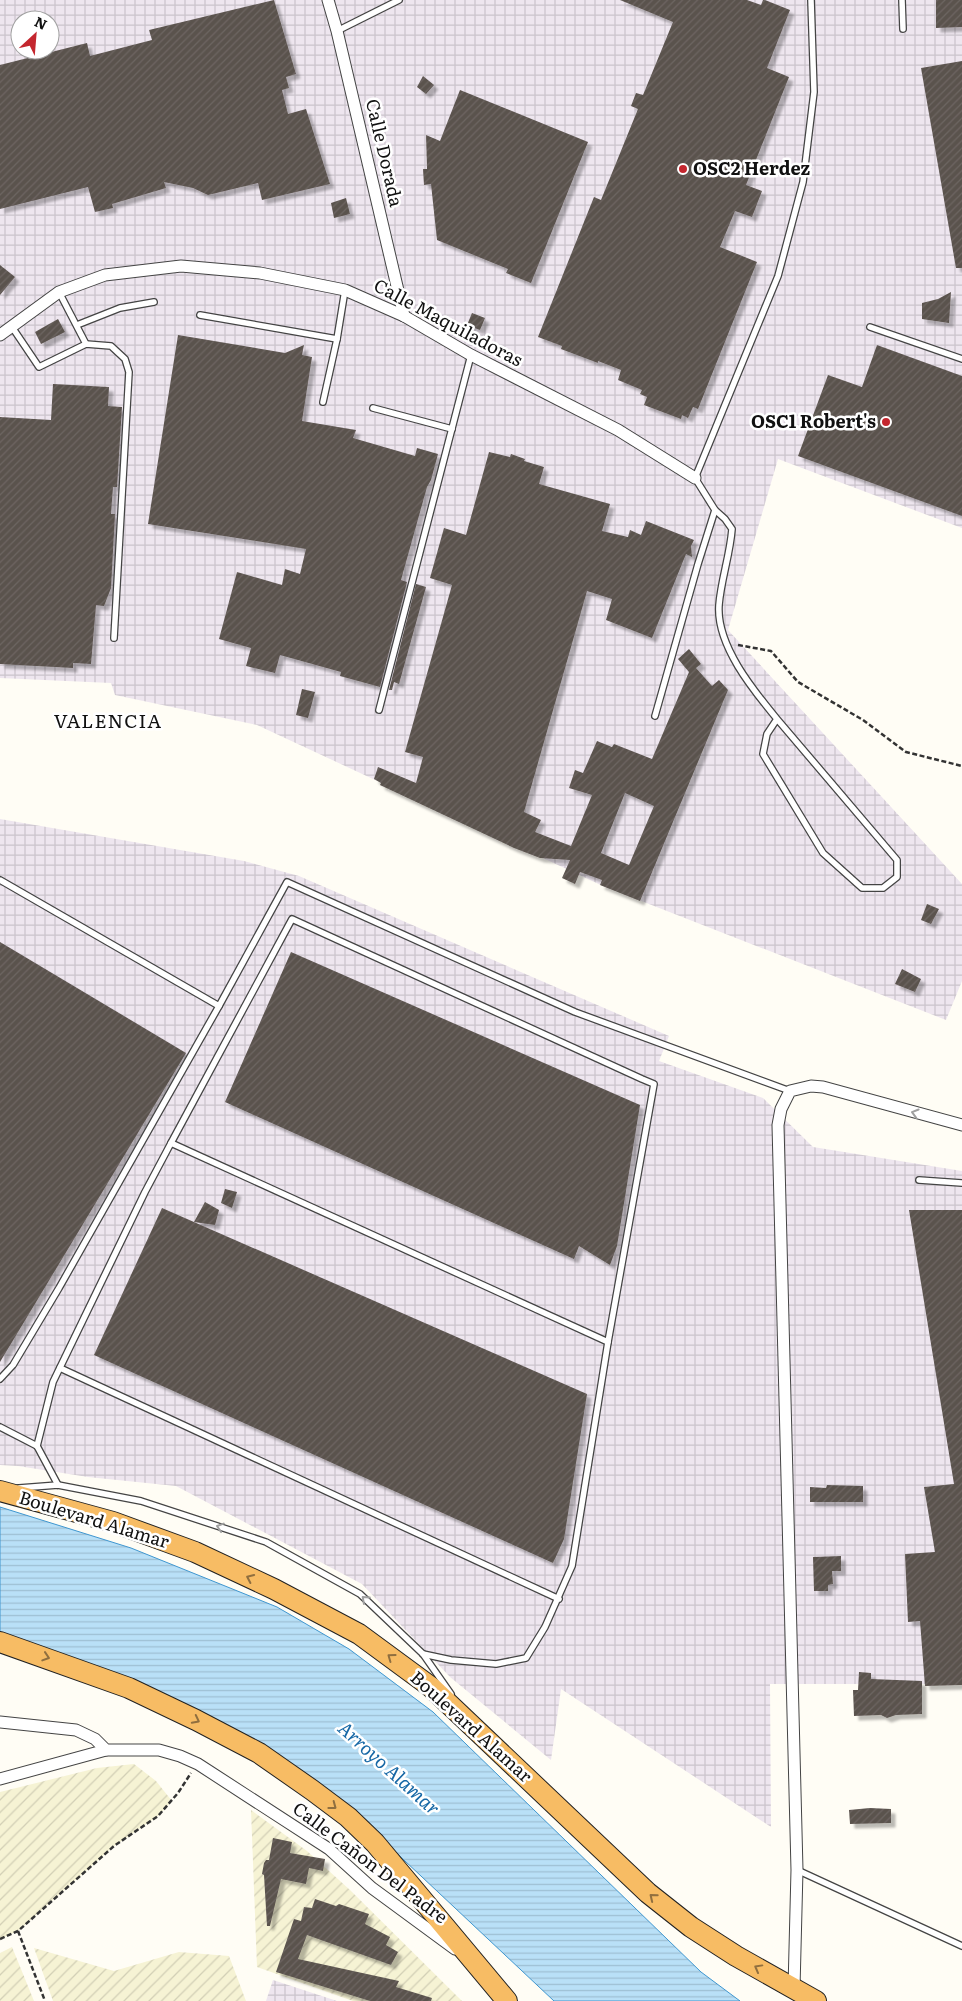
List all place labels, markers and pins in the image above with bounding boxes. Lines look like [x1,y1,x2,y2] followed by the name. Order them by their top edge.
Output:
[693,154,810,181] place label: OSC2 Herdez
[677,163,689,175] marker: OSC2 Herdez
[751,407,876,434] place label: OSC1 Robert's
[880,416,892,428] marker: OSC1 Robert's

